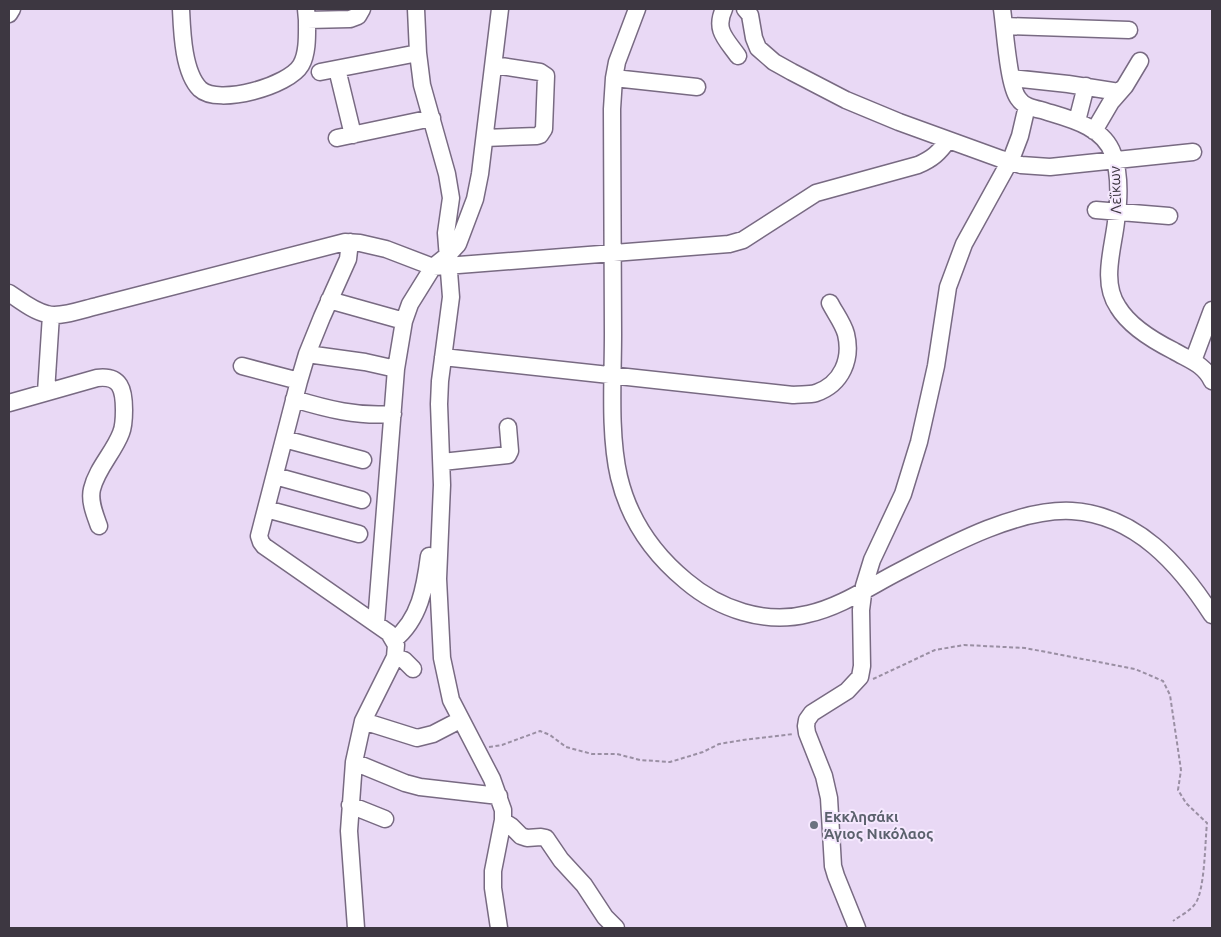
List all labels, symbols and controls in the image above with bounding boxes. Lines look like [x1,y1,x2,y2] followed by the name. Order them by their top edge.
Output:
[1106,166,1124,214] street label: Λεΐκων
[824,808,933,842] place label: Εκκλησάκι Άγιος Νικόλαος
[808,819,820,831] marker: Εκκλησάκι Άγιος Νικόλαος

